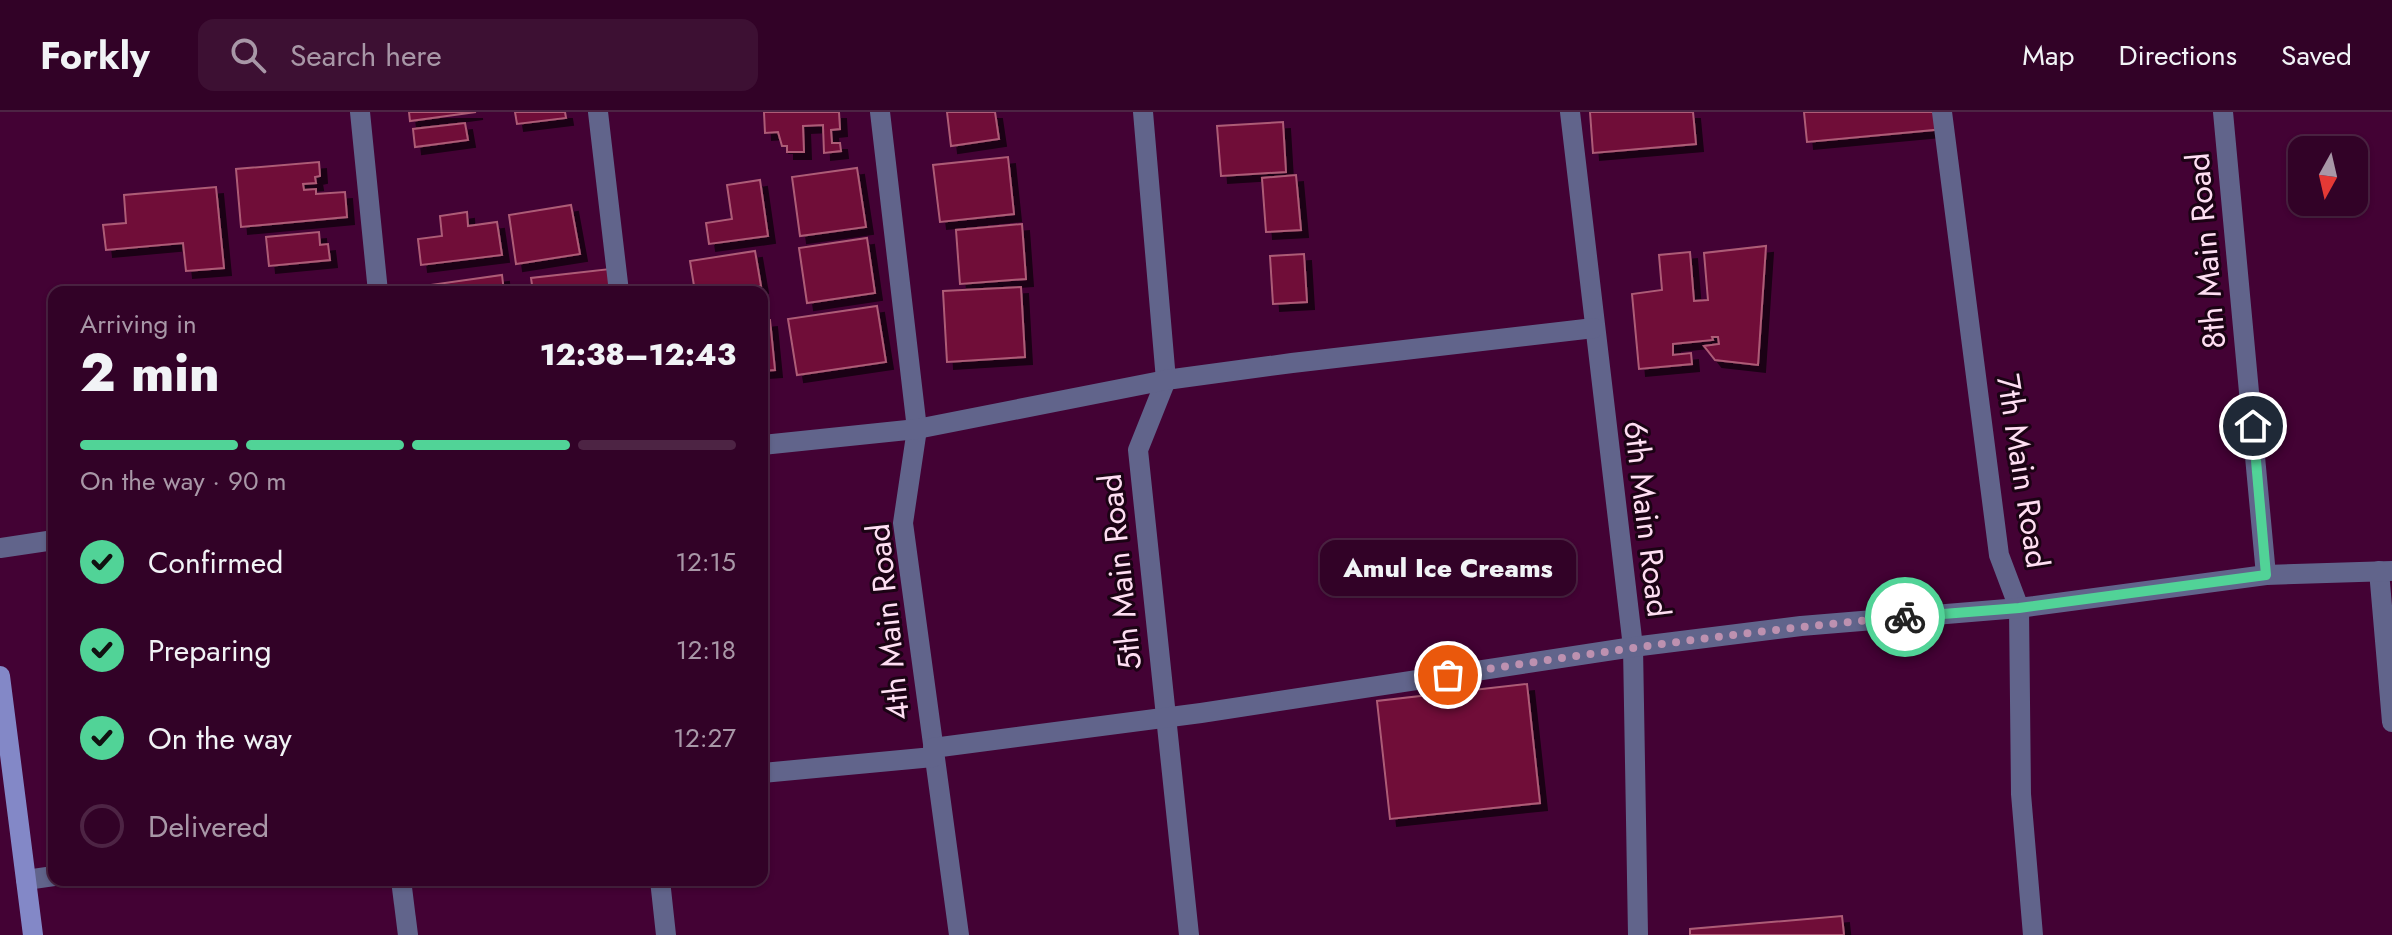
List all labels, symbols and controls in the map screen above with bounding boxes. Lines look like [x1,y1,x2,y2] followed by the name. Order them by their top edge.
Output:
[198,19,758,91] search box
[40,28,150,83] text: Forkly
[226,33,270,77] icon: search
[290,34,442,77] text: Search here
[2022,35,2074,76] text: Map
[2118,35,2237,76] text: Directions
[2281,35,2352,76] text: Saved
[2288,136,2368,216] north arrow
[2288,136,2368,216] map controls
[2175,151,2237,351] street label: 8th Main Road
[80,305,197,343] text: Arriving in
[540,333,736,376] text: 12:38–12:43
[80,335,220,411] text: 2 min
[1985,371,2061,571] street label: 7th Main Road
[2219,392,2287,460] pin
[2231,404,2275,448] icon: home
[1612,418,1682,620] street label: 6th Main Road
[80,462,287,500] text: On the way · 90 m
[1087,472,1153,672] street label: 5th Main Road
[855,521,921,723] street label: 4th Main Road
[1320,539,1576,595] callout: Amul Ice Creams
[80,540,124,584] icon: check
[148,541,283,584] text: Confirmed
[675,543,736,581] text: 12:15
[1343,549,1553,587] text: Amul Ice Creams
[1865,577,1945,657] courier
[1883,595,1927,639] icon: bike
[80,628,124,672] icon: check
[148,629,272,672] text: Preparing
[676,631,736,669] text: 12:18
[1414,641,1482,709] pin
[1426,653,1470,697] icon: bag
[80,716,124,760] icon: check
[148,717,292,760] text: On the way
[673,719,736,757] text: 12:27
[148,805,269,848] text: Delivered

